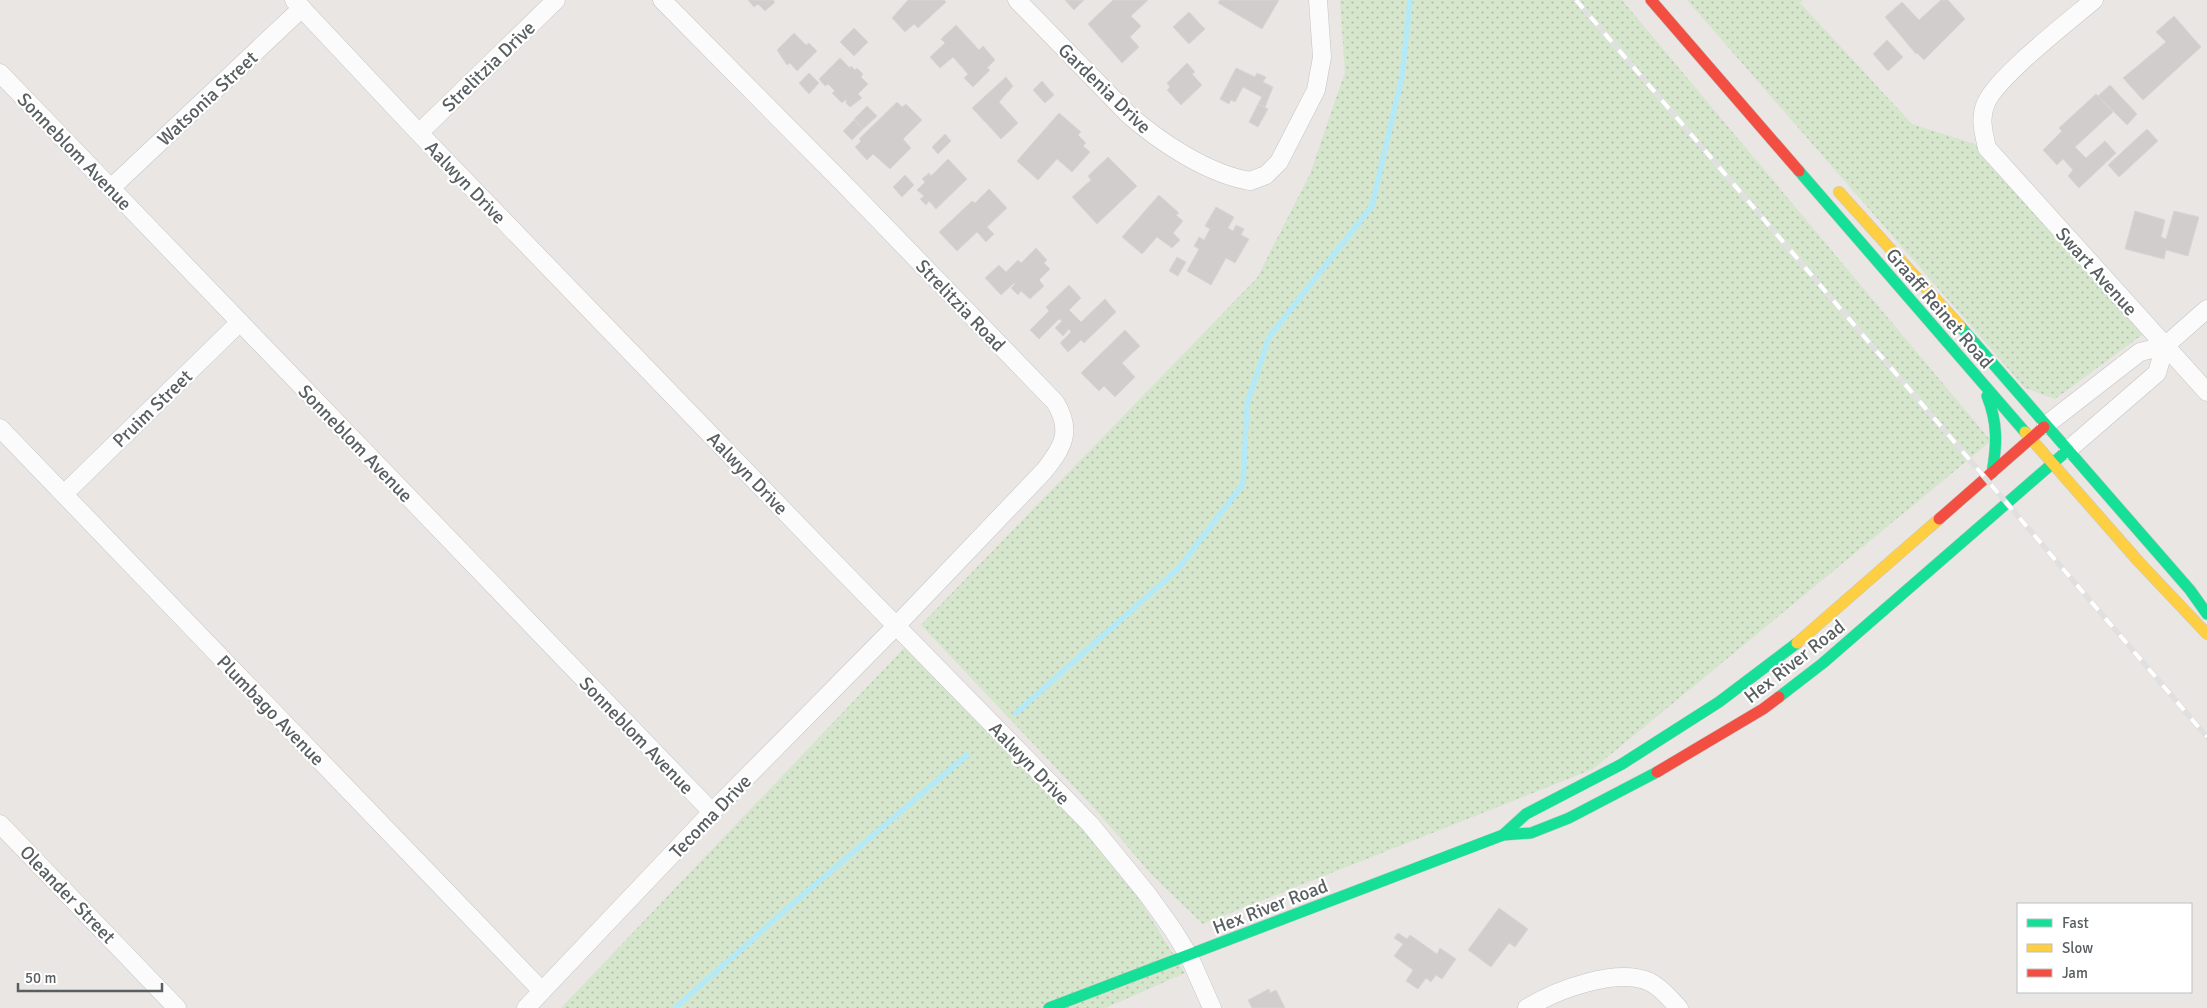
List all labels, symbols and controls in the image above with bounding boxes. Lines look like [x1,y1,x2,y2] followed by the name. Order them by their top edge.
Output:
[437,16,540,117] street label: Strelitzia Drive
[1053,38,1156,139] street label: Gardenia Drive
[152,46,263,151] street label: Watsonia Street
[12,88,137,216] street label: Sonneblom Avenue
[420,136,511,229] street label: Aalwyn Drive
[2050,222,2142,321] street label: Swart Avenue
[1880,243,1998,374] street label: Graaff Reinet Road
[910,255,1010,357] street label: Strelitzia Road
[108,364,198,453] street label: Pruim Street
[293,380,418,508] street label: Sonneblom Avenue
[702,427,793,520] street label: Aalwyn Drive
[1739,615,1850,709] street label: Hex River Road
[211,650,329,771] street label: Plumbago Avenue
[574,672,699,800] street label: Sonneblom Avenue
[984,717,1075,810] street label: Aalwyn Drive
[665,770,757,864] street label: Tecoma Drive
[14,840,120,949] street label: Oleander Street
[1209,874,1331,940] street label: Hex River Road
[2017,903,2192,993] legend
[2062,914,2089,932] text: Fast
[2062,939,2093,957] text: Slow
[18,960,161,992] scale bar
[2062,964,2088,982] text: Jam
[25,969,56,987] text: 50 m

